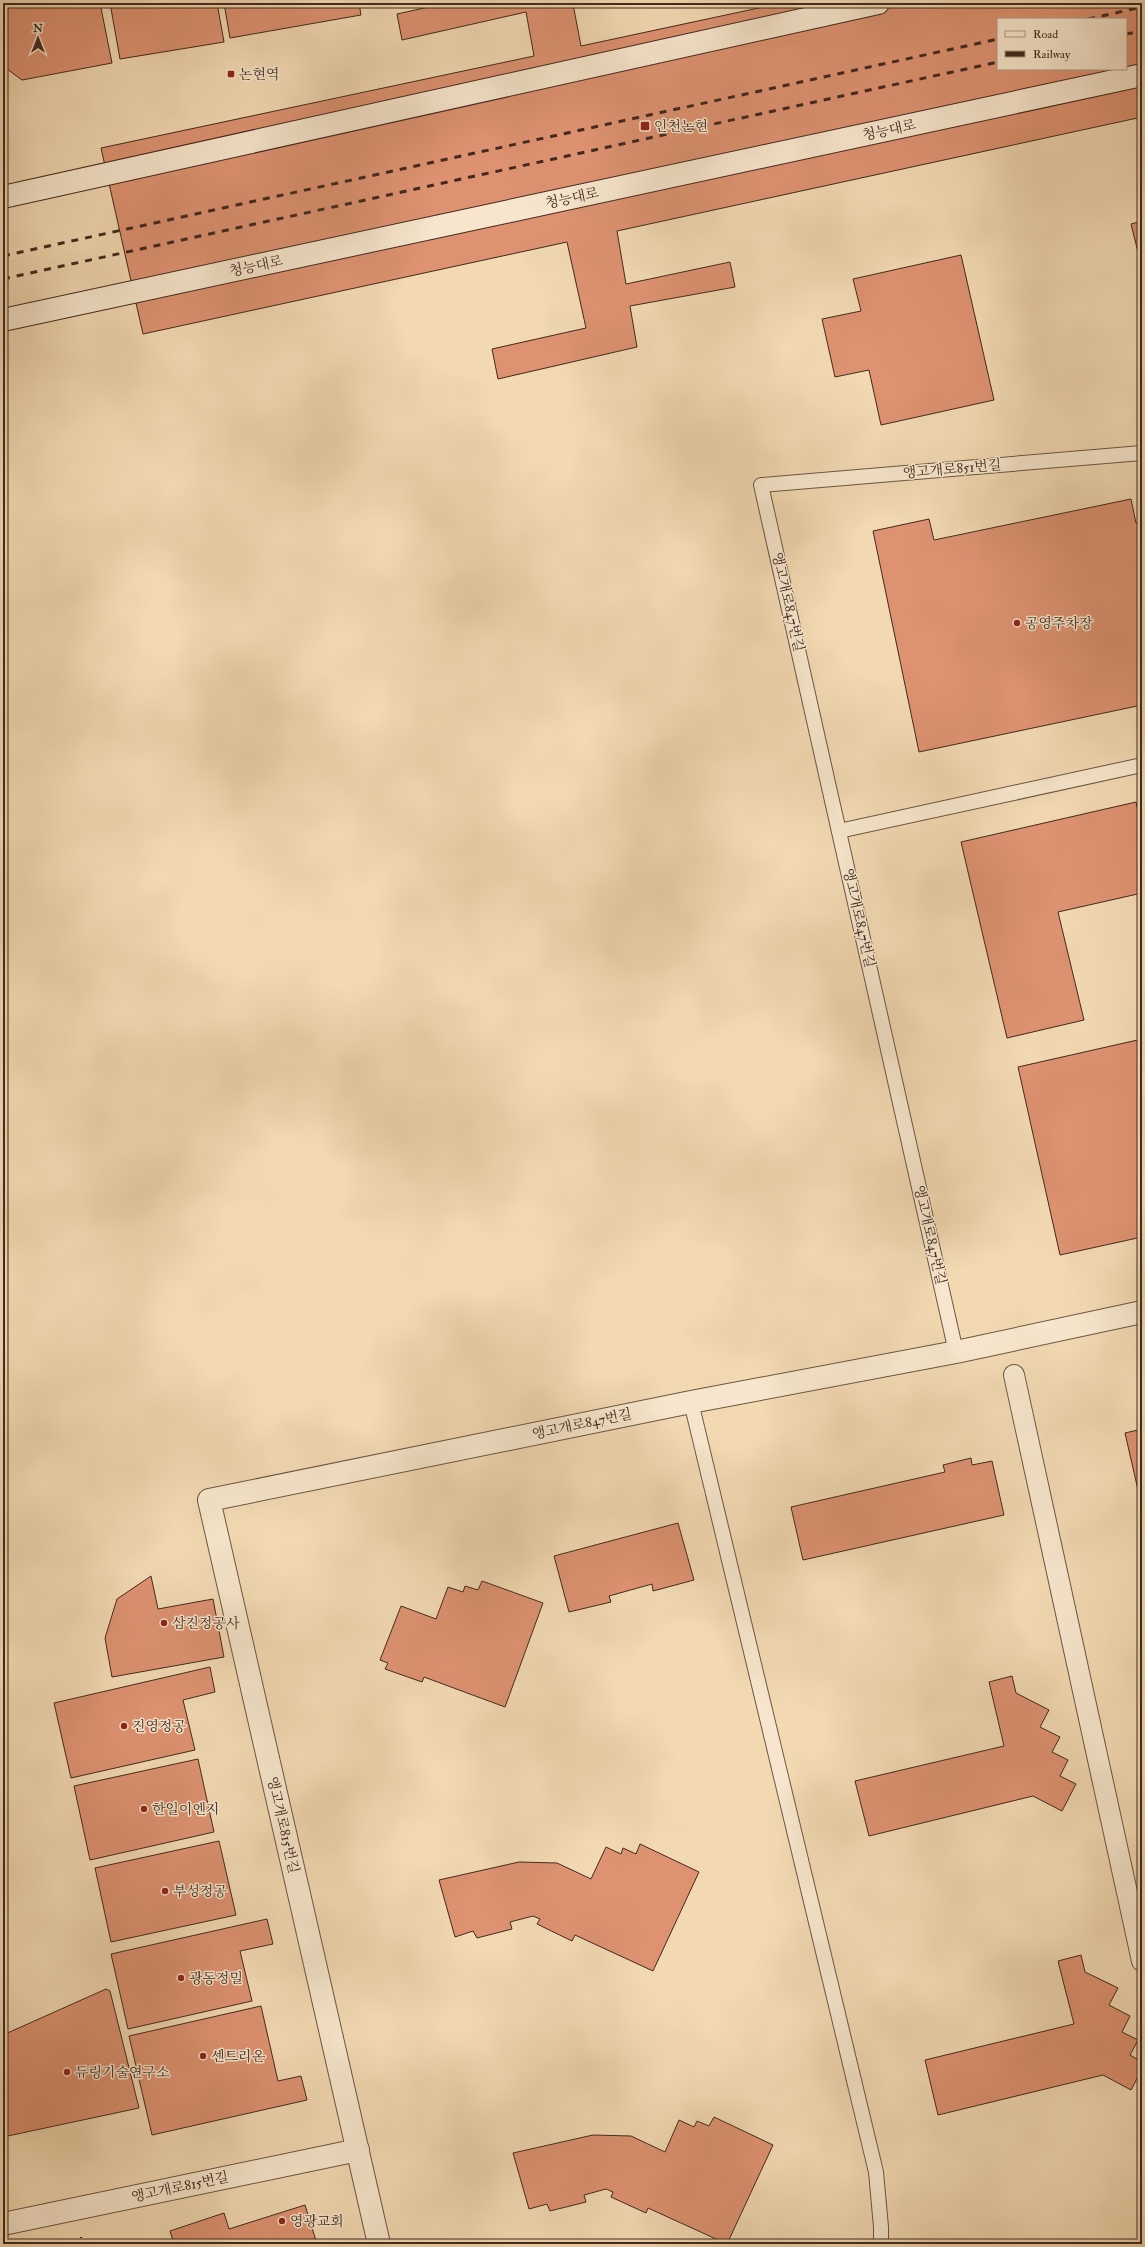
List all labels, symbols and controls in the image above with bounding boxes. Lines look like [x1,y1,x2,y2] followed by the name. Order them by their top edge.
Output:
[18,18,58,58] north arrow
[997,18,1127,70] legend
[32,22,44,35] text: N
[1033,27,1058,42] text: Road
[1033,47,1071,62] text: Railway
[239,66,280,83] place label: 논현역
[226,69,236,79] marker: 논현역
[861,116,918,144] street label: 청능대로
[654,118,708,135] place label: 인천논현
[639,120,651,132] marker: 인천논현
[544,184,601,212] street label: 청능대로
[228,252,285,280] street label: 청능대로
[902,456,1002,482] street label: 앵고개로851번길
[768,551,808,653] street label: 앵고개로847번길
[1025,615,1093,632] place label: 공영주차장
[1012,618,1022,628] marker: 공영주차장
[839,867,879,969] street label: 앵고개로847번길
[910,1184,950,1286] street label: 앵고개로847번길
[531,1405,633,1443] street label: 앵고개로847번길
[172,1615,240,1632] place label: 삼진정공사
[159,1618,169,1628] marker: 삼진정공사
[132,1718,187,1735] place label: 진영정공
[119,1721,129,1731] marker: 진영정공
[264,1775,302,1875] street label: 앵고개로815번길
[152,1801,220,1818] place label: 한일이엔지
[139,1804,149,1814] marker: 한일이엔지
[173,1883,228,1900] place label: 부성정공
[160,1886,170,1896] marker: 부성정공
[189,1970,243,1987] place label: 광동정밀
[176,1973,186,1983] marker: 광동정밀
[211,2048,266,2065] place label: 센트리온
[198,2051,208,2061] marker: 센트리온
[75,2064,170,2081] place label: 듀링기술연구소
[62,2067,72,2077] marker: 듀링기술연구소
[130,2168,230,2206] street label: 앵고개로815번길
[290,2213,344,2230] place label: 영광교회
[277,2216,287,2226] marker: 영광교회

